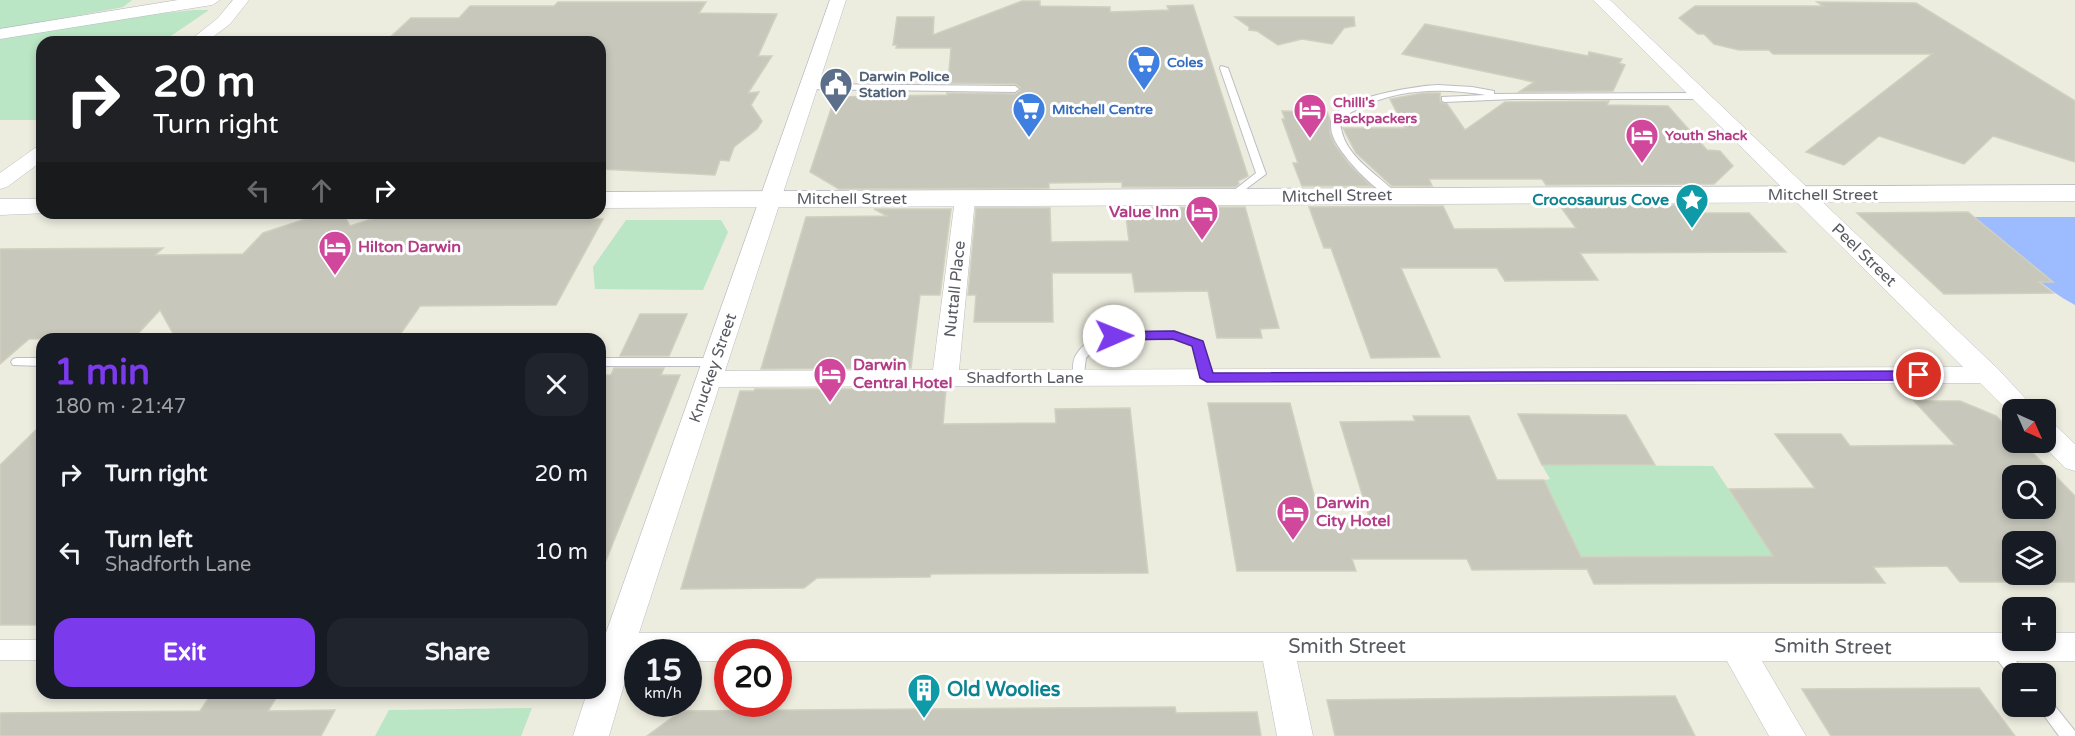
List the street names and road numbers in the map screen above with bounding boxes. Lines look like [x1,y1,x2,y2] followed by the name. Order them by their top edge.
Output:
[1282,185,1392,207] street label: Mitchell Street
[1768,185,1878,205] street label: Mitchell Street
[797,189,907,209] street label: Mitchell Street
[1827,219,1901,291] street label: Peel Street
[940,240,970,338] street label: Nuttall Place
[685,311,741,425] street label: Knuckey Street
[966,368,1084,388] street label: Shadforth Lane
[1774,634,1892,660] street label: Smith Street
[1288,635,1406,659] street label: Smith Street

